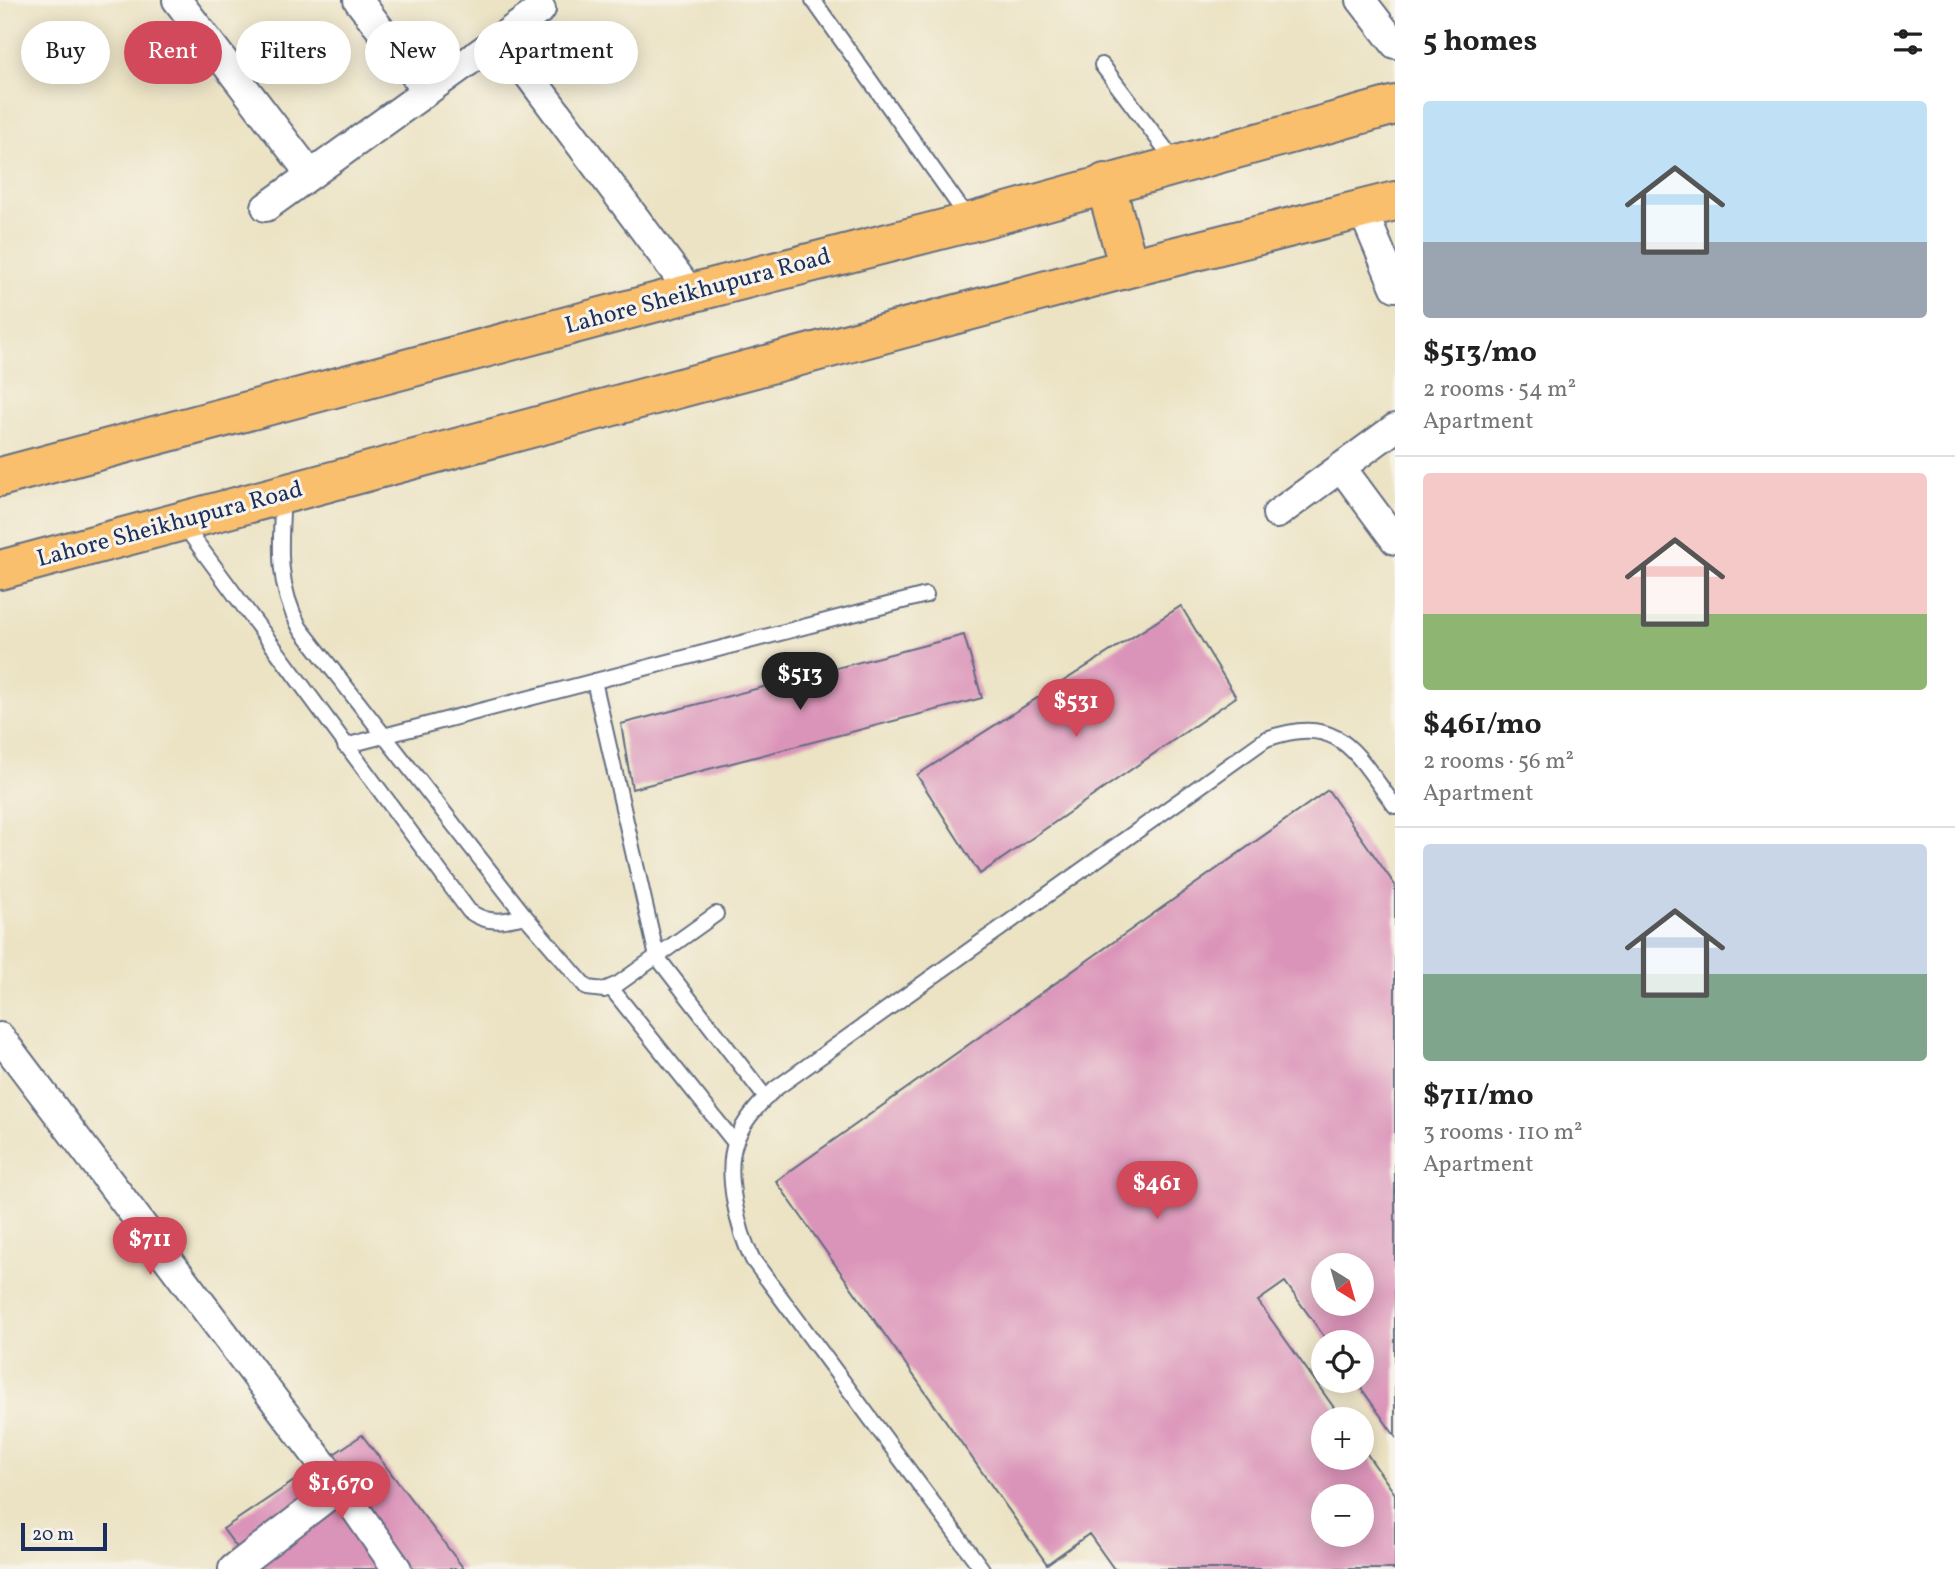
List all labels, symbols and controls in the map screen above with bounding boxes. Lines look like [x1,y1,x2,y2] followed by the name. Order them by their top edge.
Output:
[21,21,110,84] chip: Buy
[124,21,222,84] chip: Rent
[236,21,351,84] chip: Filters
[365,21,460,84] chip: New
[474,21,638,84] chip: Apartment
[1423,21,1537,63] text: 5 homes
[1889,23,1927,61] icon: filters
[1612,147,1738,273] icon: home
[561,240,835,344] street label: Lahore Sheikhupura Road
[1423,332,1537,374] text: $513/mo
[1423,374,1576,406] text: 2 rooms · 54 m²
[1423,406,1534,438] text: Apartment
[33,473,307,577] street label: Lahore Sheikhupura Road
[1612,519,1738,645] icon: home
[759,652,841,712] pin: $513
[778,659,822,691] text: $513
[1035,680,1117,739] pin: $531
[1054,686,1098,718] text: $531
[1423,704,1542,746] text: $461/mo
[1423,746,1574,778] text: 2 rooms · 56 m²
[1423,778,1534,810] text: Apartment
[1612,890,1738,1016] icon: home
[1423,1075,1534,1117] text: $711/mo
[1423,1117,1583,1149] text: 3 rooms · 110 m²
[1423,1149,1534,1181] text: Apartment
[1116,1162,1198,1221] pin: $461
[1133,1168,1181,1200] text: $461
[109,1218,191,1277] pin: $711
[129,1224,171,1256] text: $711
[1311,1253,1374,1316] north arrow
[1311,1253,1374,1547] map controls
[1311,1330,1374,1393] button: locate
[1311,1407,1374,1470] button: +
[284,1462,398,1521] pin: $1,670
[308,1468,374,1500] text: $1,670
[1311,1484,1374,1547] button: −
[21,1520,107,1552] scale bar
[32,1522,74,1548] text: 20 m

